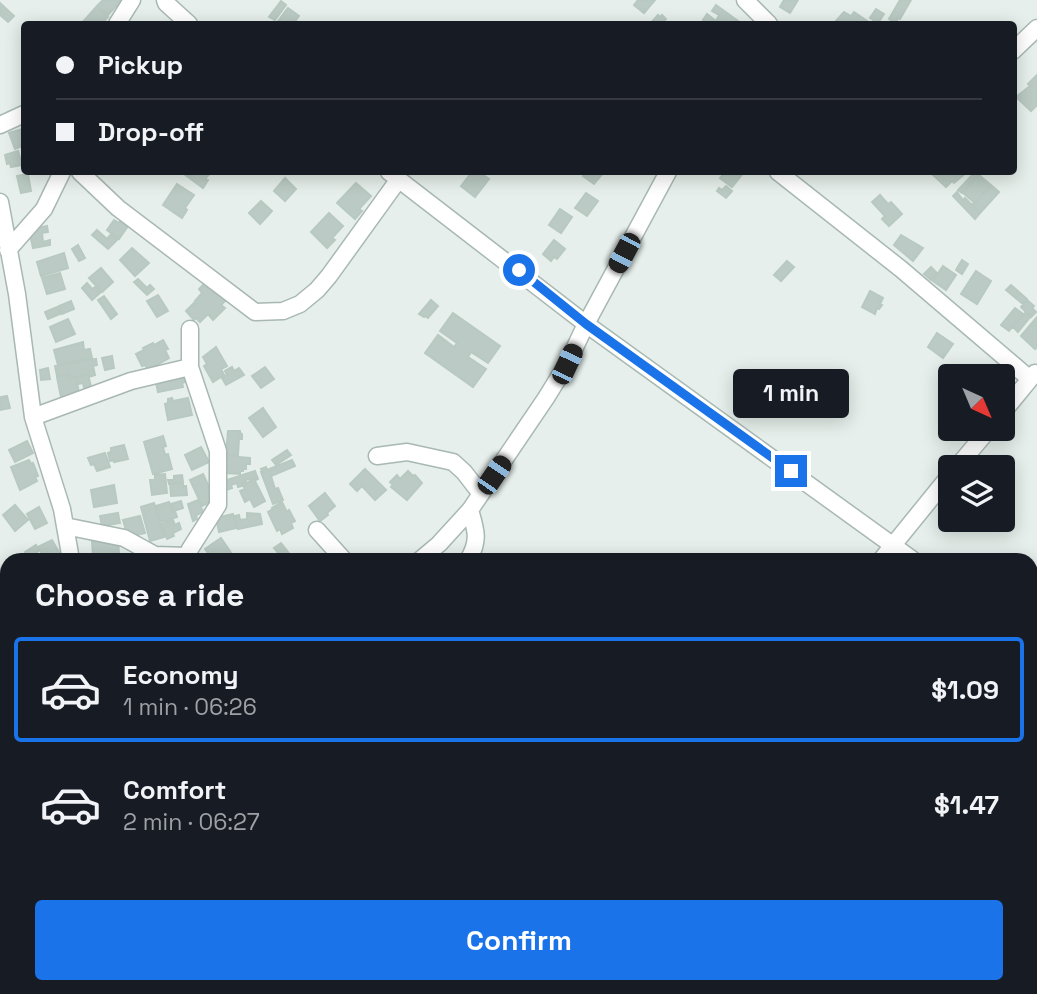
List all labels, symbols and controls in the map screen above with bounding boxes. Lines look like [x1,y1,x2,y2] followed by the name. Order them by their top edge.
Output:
[98,48,183,82] text: Pickup
[98,115,204,149] text: Drop-off
[605,230,644,276] car
[503,254,535,286] route start
[549,341,586,387] car
[938,364,1015,441] north arrow
[938,364,1015,532] map controls
[733,370,849,419] callout: 1 min
[763,378,819,408] text: 1 min
[474,452,515,498] car
[775,455,807,487] route end
[938,455,1015,532] button: layers
[35,575,245,615] text: Choose a ride
[39,658,102,721] icon: car
[123,658,239,692] text: Economy
[931,673,999,707] text: $1.09
[123,692,257,722] text: 1 min · 06:26
[39,773,102,836] icon: car
[123,773,226,807] text: Comfort
[934,788,999,822] text: $1.47
[123,807,260,837] text: 2 min · 06:27
[35,900,1003,980] button: Confirm

